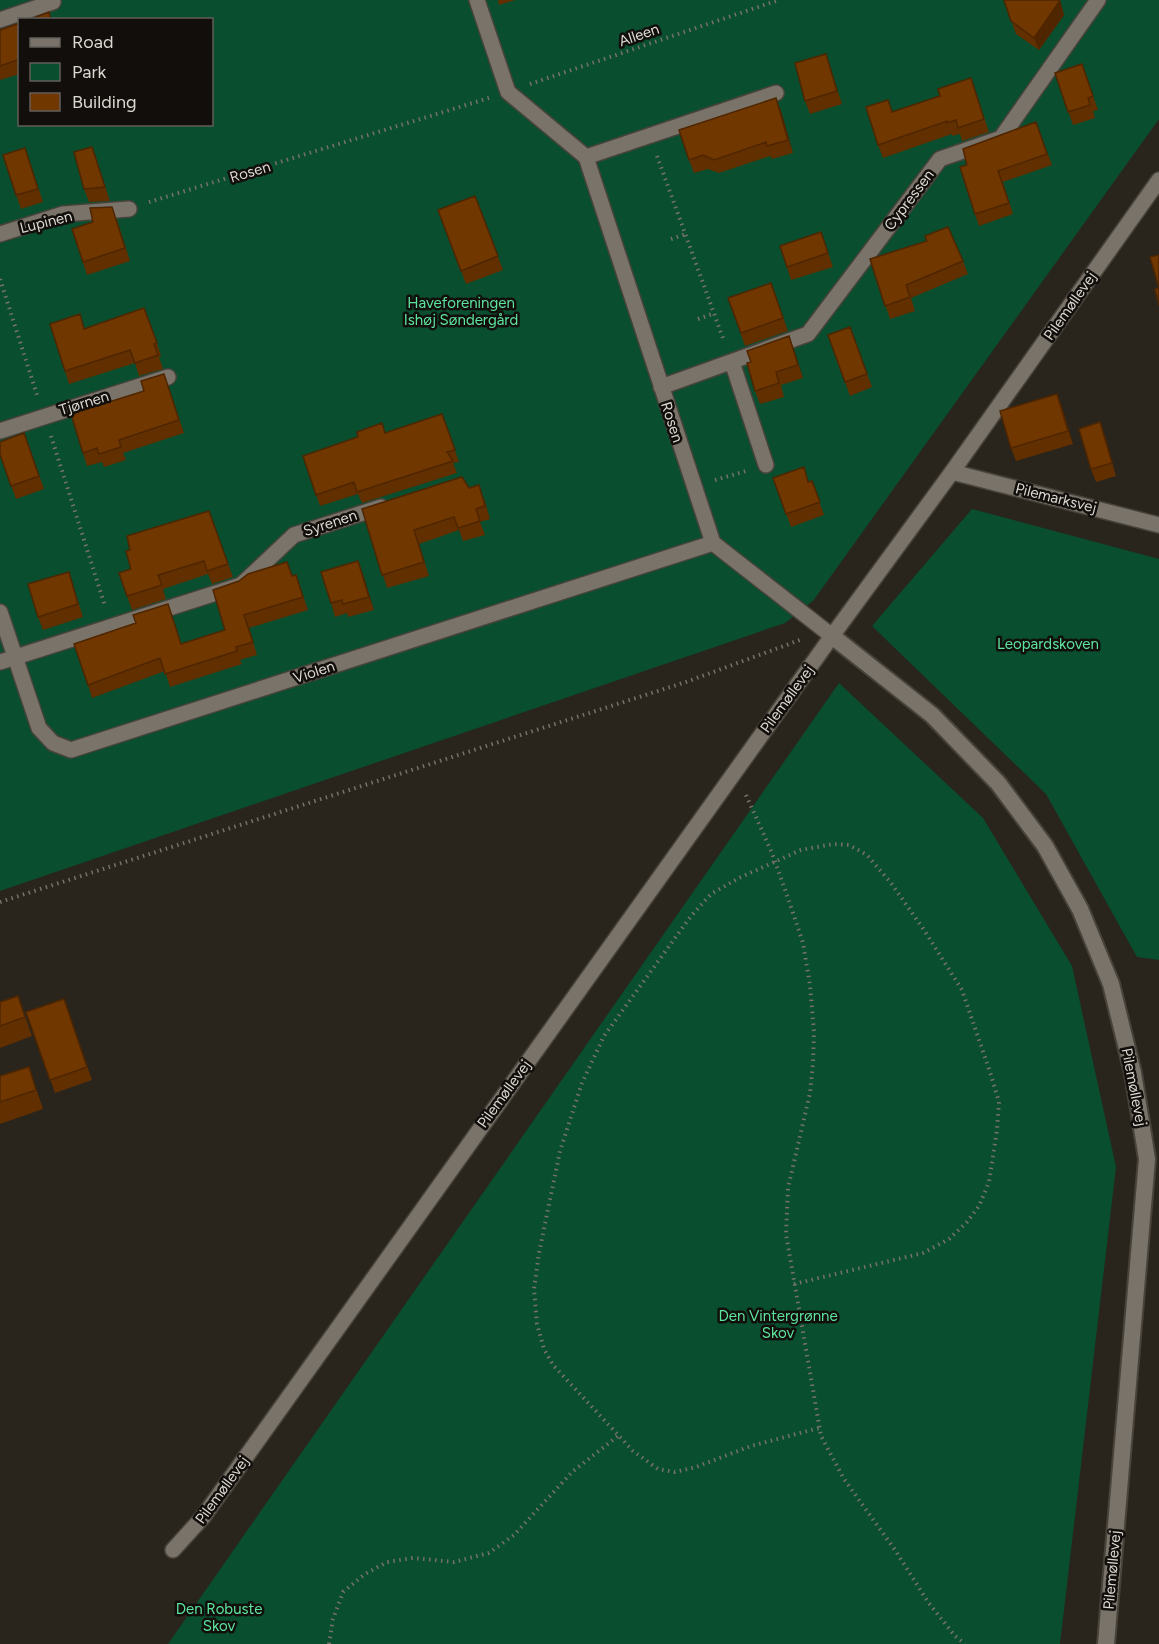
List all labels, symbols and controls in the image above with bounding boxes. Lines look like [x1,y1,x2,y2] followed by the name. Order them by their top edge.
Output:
[18,18,213,126] legend
[616,20,662,50] street label: Alleen
[72,31,113,53] text: Road
[72,61,107,83] text: Park
[72,91,137,113] text: Building
[227,157,273,187] street label: Rosen
[880,166,938,234] street label: Cypressen
[18,207,74,237] street label: Lupinen
[1040,268,1100,344] street label: Pilemøllevej
[404,294,518,329] park label: Haveforeningen Ishøj Søndergård
[57,387,111,419] street label: Tjørnen
[657,399,687,445] street label: Rosen
[1013,479,1099,517] street label: Pilemarksvej
[301,506,359,540] street label: Syrenen
[997,635,1099,653] park label: Leopardskoven
[291,657,337,687] street label: Violen
[756,662,818,736] street label: Pilemøllevej
[1118,1046,1150,1128] street label: Pilemøllevej
[473,1057,535,1131] street label: Pilemøllevej
[718,1307,838,1342] park label: Den Vintergrønne Skov
[191,1453,253,1527] street label: Pilemøllevej
[1100,1530,1124,1610] street label: Pilemøllevej
[176,1600,262,1635] park label: Den Robuste Skov

